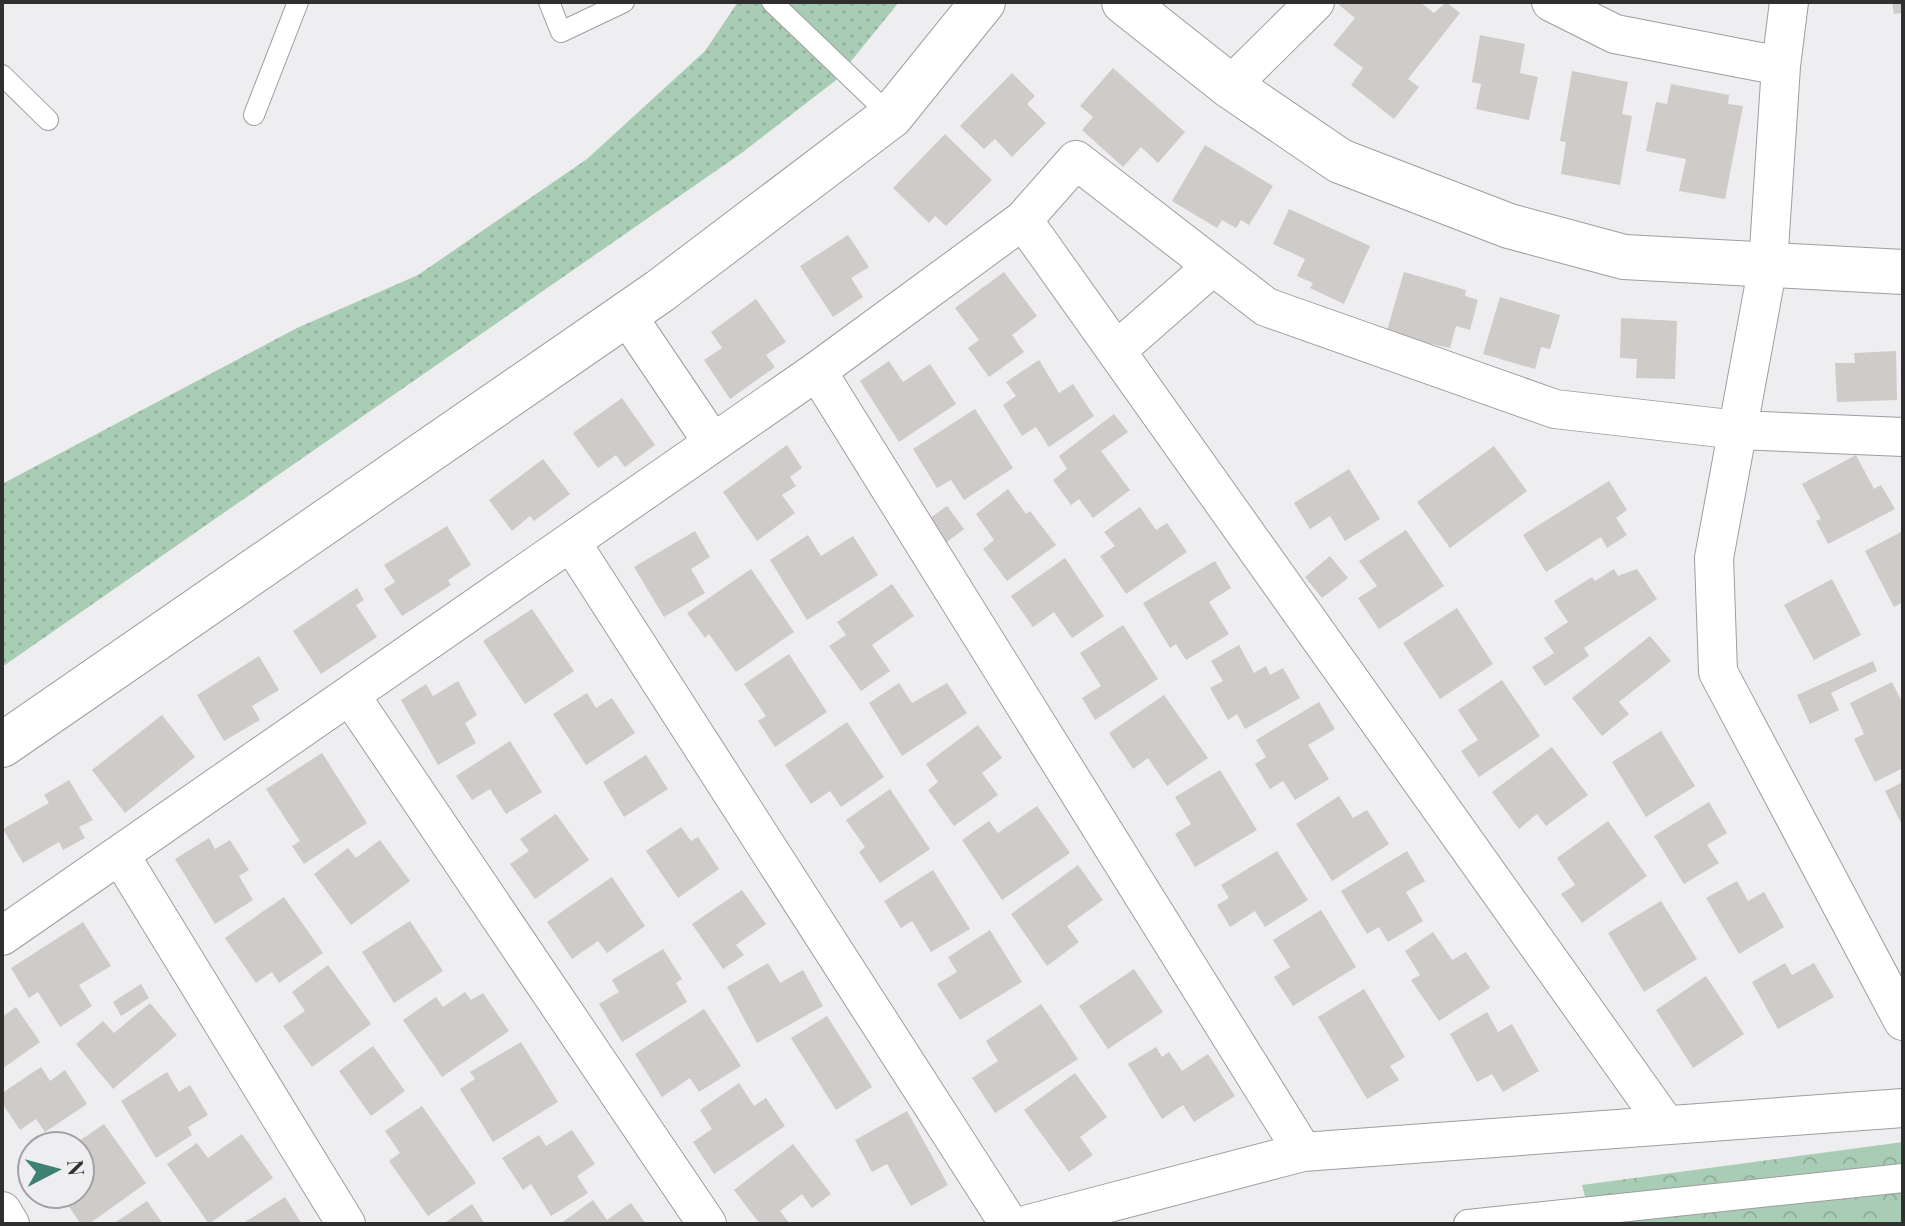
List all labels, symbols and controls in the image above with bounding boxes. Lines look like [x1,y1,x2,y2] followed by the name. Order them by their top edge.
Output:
[16,1130,96,1210] north arrow
[61,1158,93,1177] text: N

